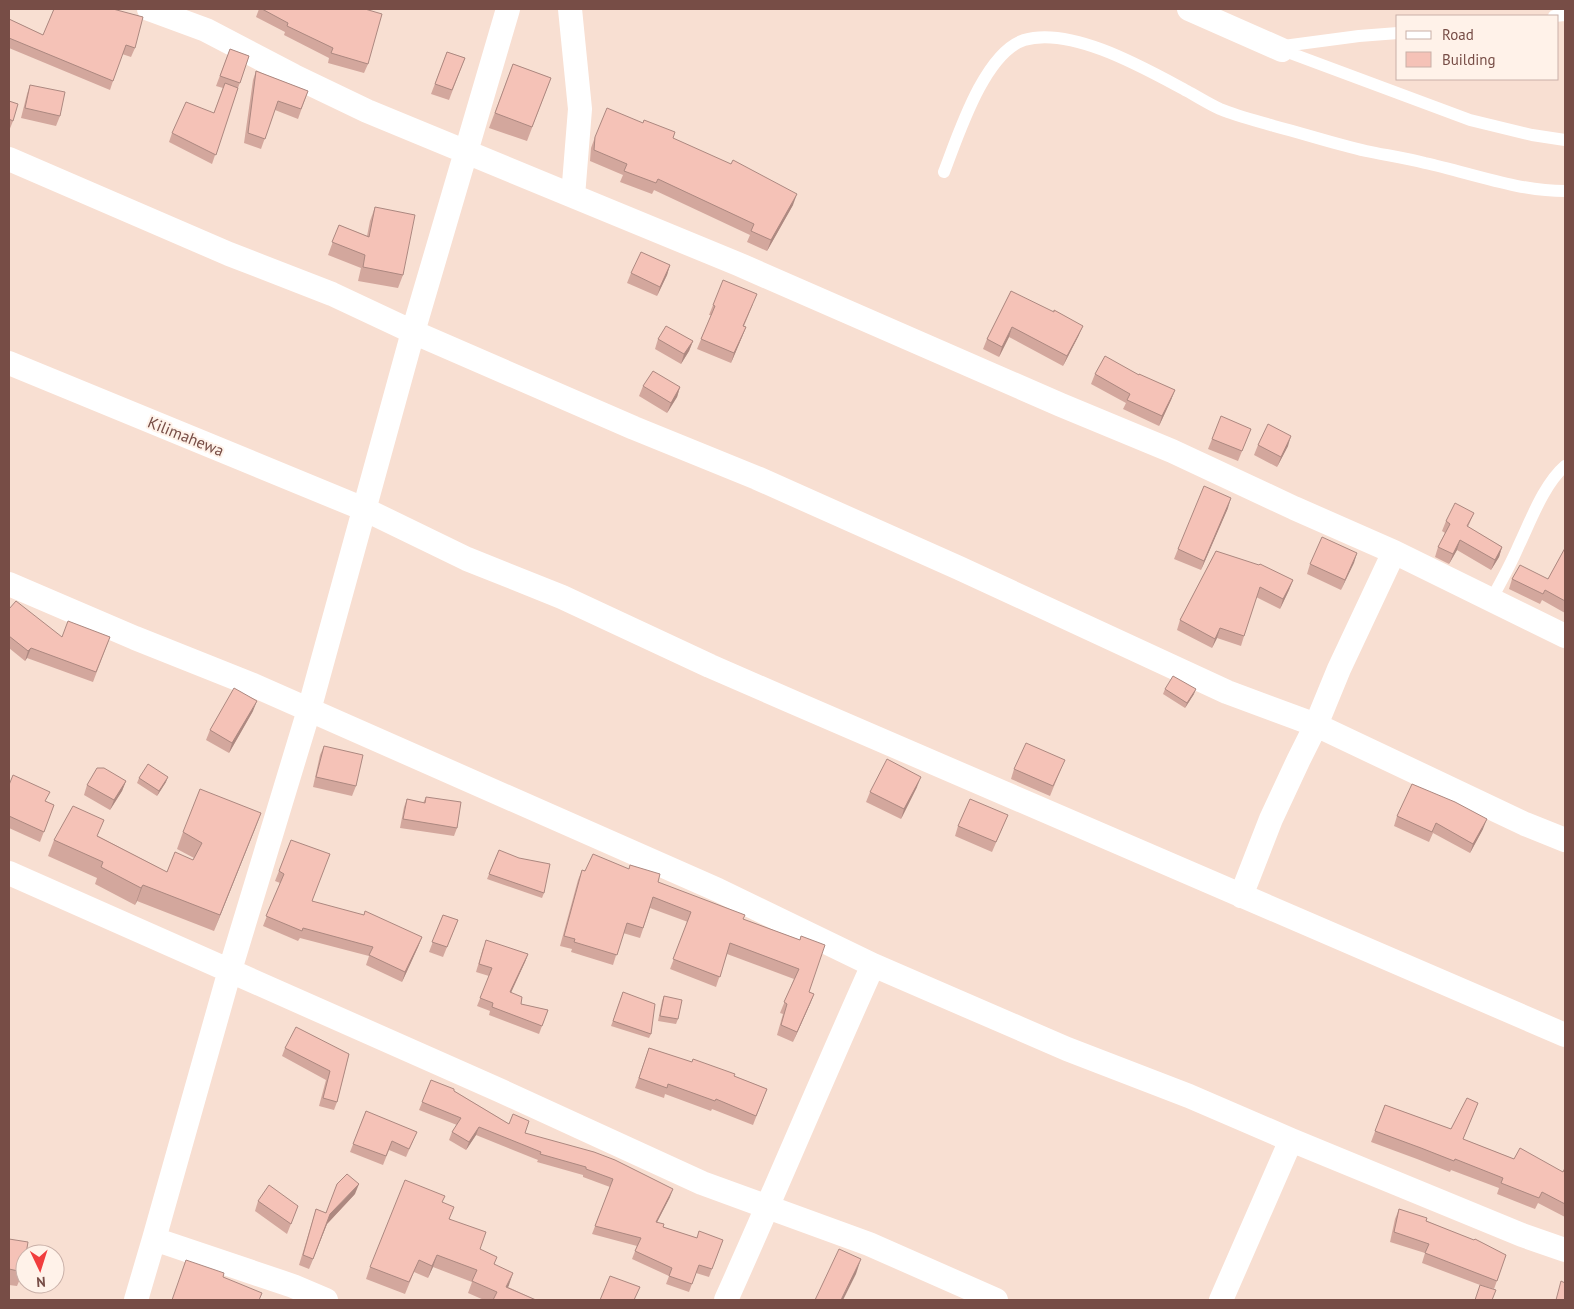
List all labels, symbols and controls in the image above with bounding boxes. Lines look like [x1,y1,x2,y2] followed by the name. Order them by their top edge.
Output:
[1396,15,1559,80] legend
[1442,25,1474,44] text: Road
[1442,50,1496,69] text: Building
[145,412,227,460] street label: Kilimahewa
[15,1244,65,1294] north arrow
[36,1273,46,1291] text: N

